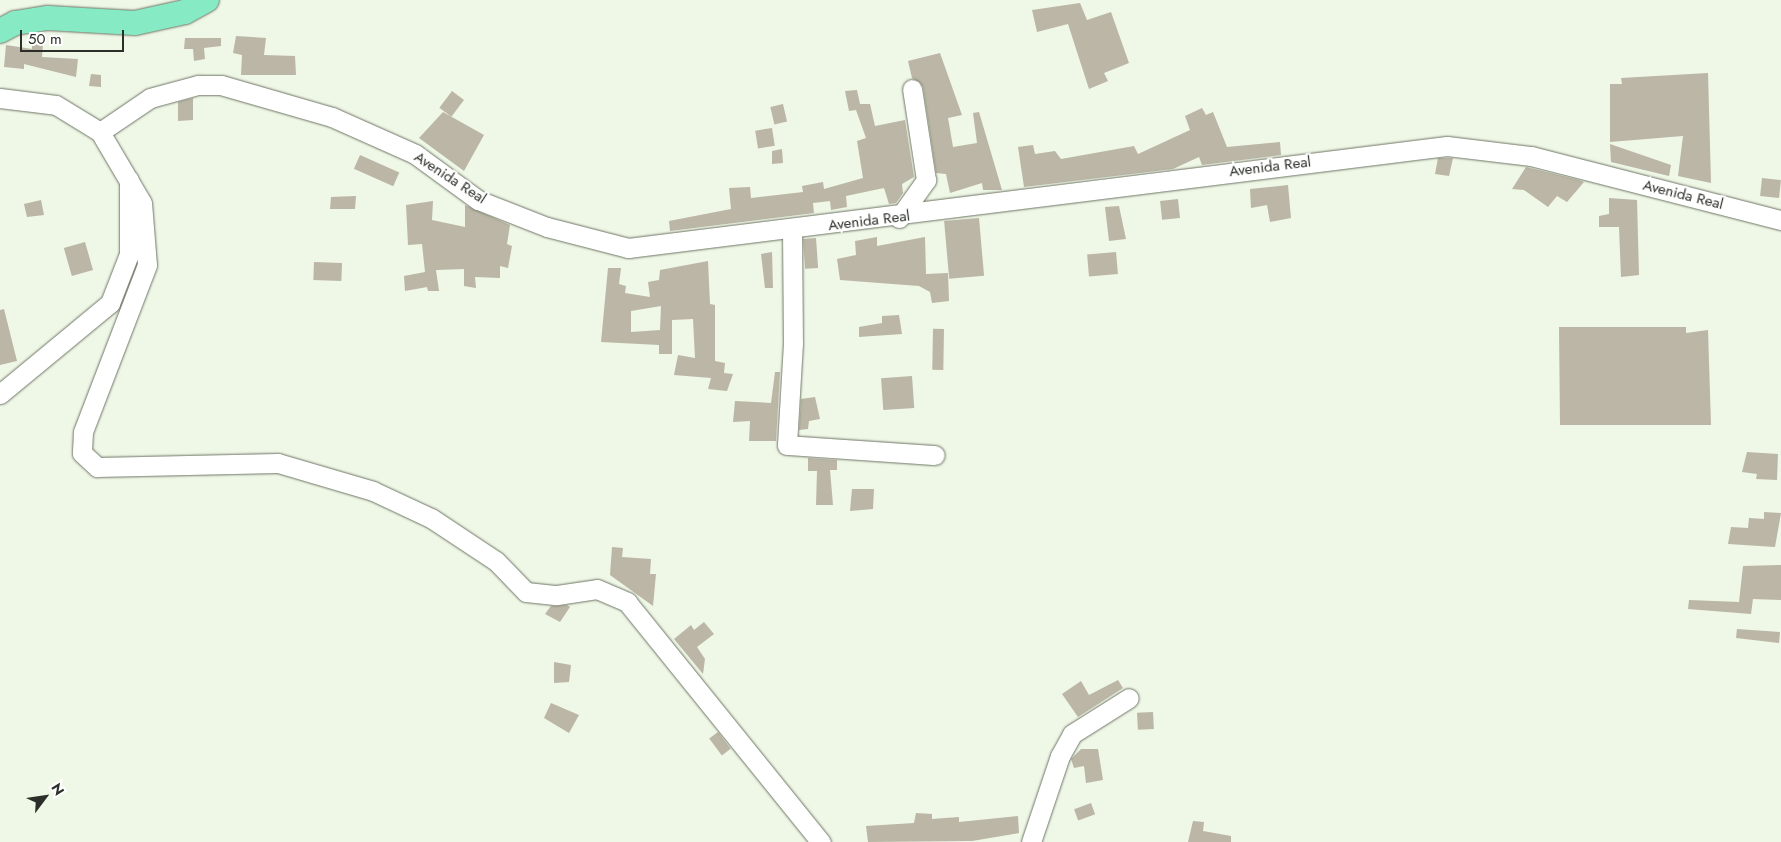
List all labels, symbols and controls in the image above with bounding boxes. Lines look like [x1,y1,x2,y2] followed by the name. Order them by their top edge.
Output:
[22,20,126,52] scale bar
[28,28,62,50] text: 50 m
[411,148,489,208] street label: Avenida Real
[1228,153,1312,181] street label: Avenida Real
[1641,176,1725,214] street label: Avenida Real
[827,207,911,235] street label: Avenida Real
[20,772,70,822] north arrow
[46,779,69,799] text: N

